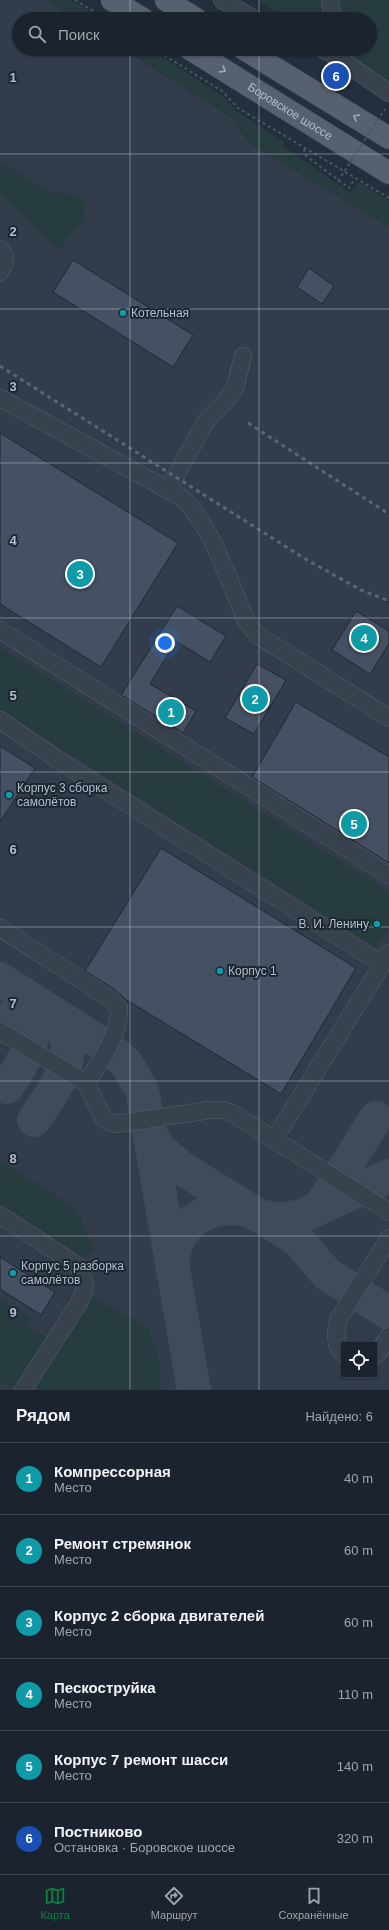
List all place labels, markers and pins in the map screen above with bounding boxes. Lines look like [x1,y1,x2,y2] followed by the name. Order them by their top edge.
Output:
[323,61,349,91] pin: 6
[131,306,189,320] place label: Котельная
[118,308,128,318] marker: Котельная
[67,559,93,589] pin: 3
[351,623,377,653] pin: 4
[242,684,268,714] pin: 2
[158,697,184,727] pin: 1
[17,781,108,809] place label: Корпус 3 сборка самолётов
[4,790,14,800] marker: Корпус 3 сборка самолётов
[341,809,367,839] pin: 5
[299,917,369,931] place label: В. И. Ленину
[372,919,382,929] marker: В. И. Ленину
[228,964,277,978] place label: Корпус 1
[215,966,225,976] marker: Корпус 1
[21,1259,124,1287] place label: Корпус 5 разборка самолётов
[8,1268,18,1278] marker: Корпус 5 разборка самолётов

